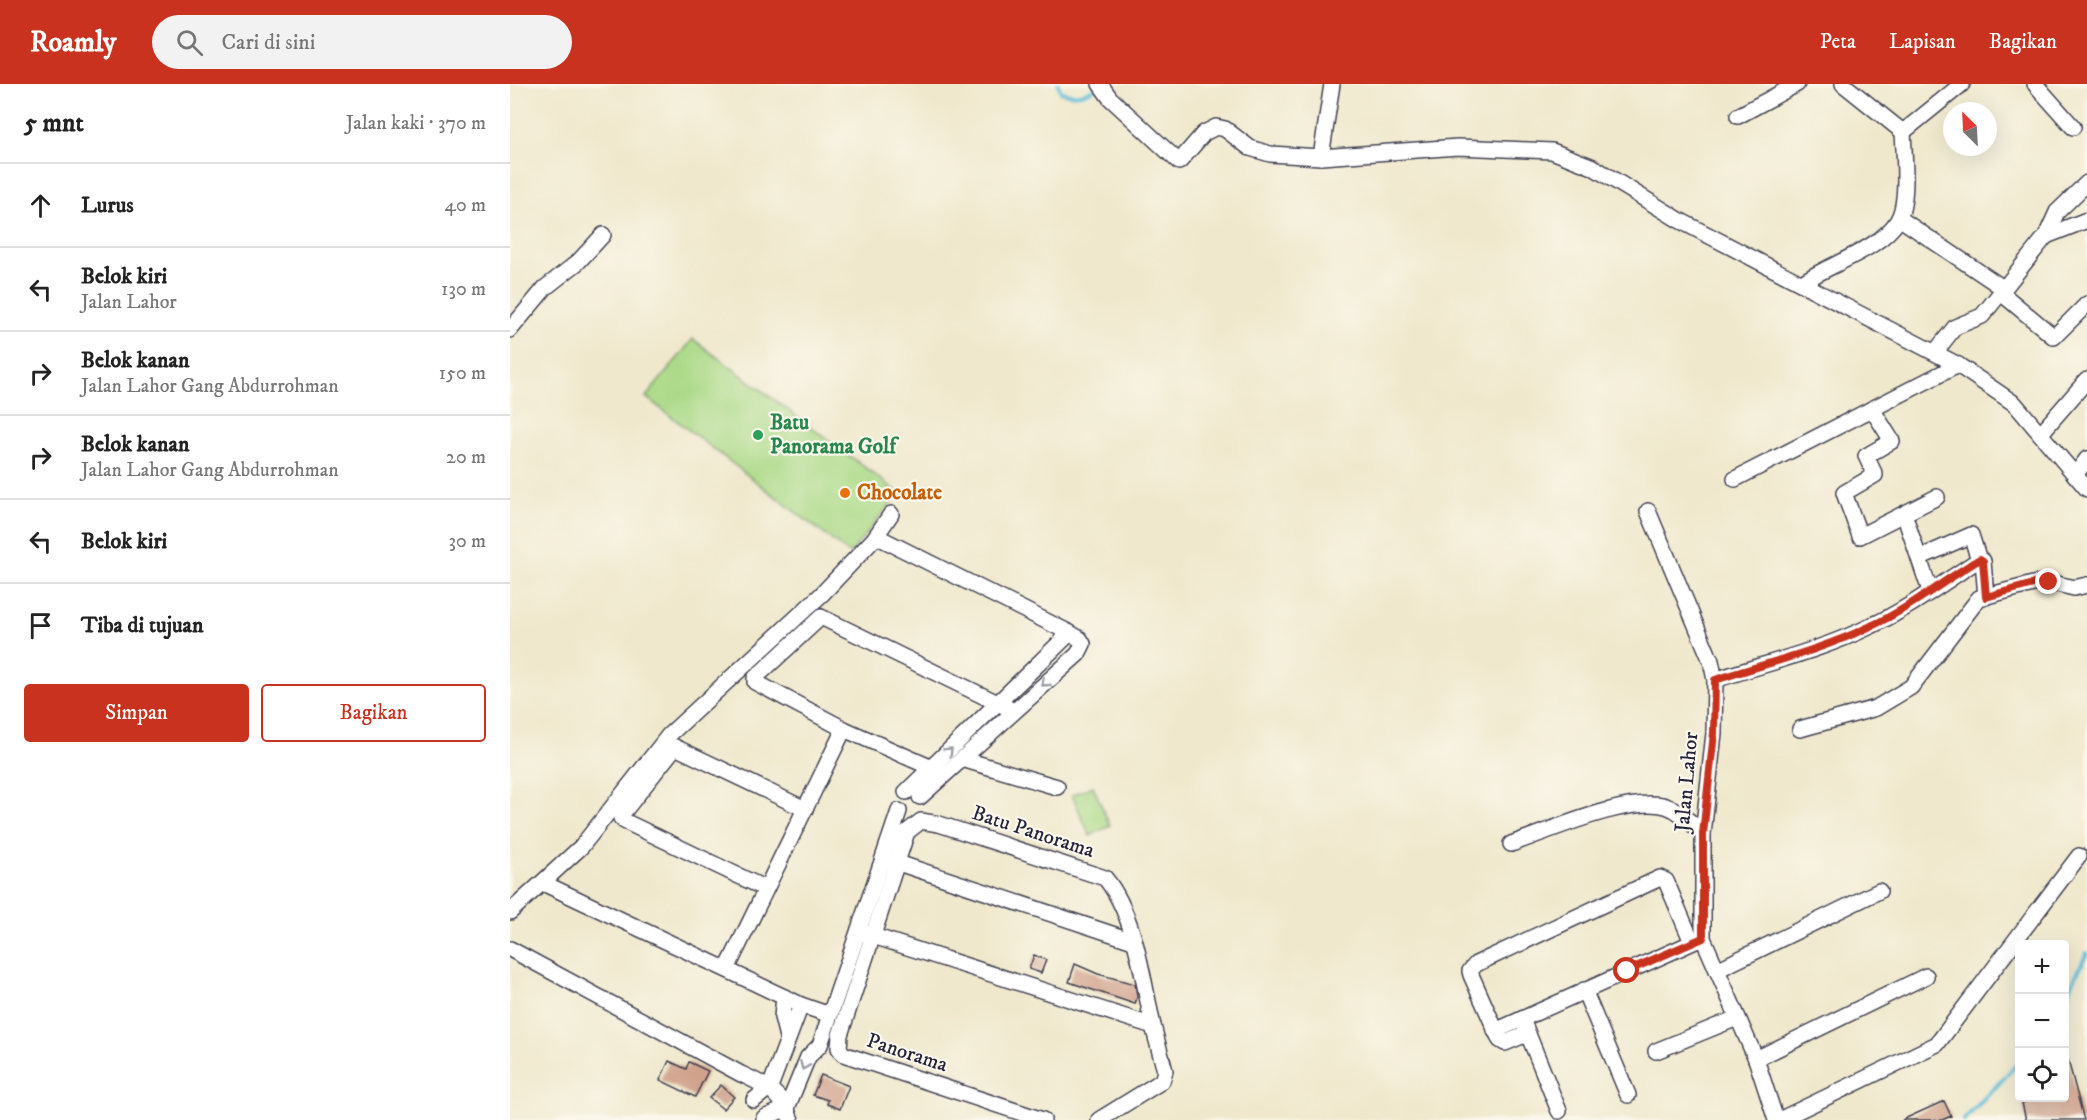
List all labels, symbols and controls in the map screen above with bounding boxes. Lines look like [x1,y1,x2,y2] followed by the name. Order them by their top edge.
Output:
[152,15,572,69] search box
[30,25,116,60] text: Roamly
[173,26,206,59] icon: search
[221,29,316,56] text: Cari di sini
[1820,29,1856,55] text: Peta
[1889,29,1956,55] text: Lapisan
[1989,29,2057,55] text: Bagikan
[1943,102,1997,156] north arrow
[24,107,84,140] text: 5 mnt
[346,111,486,136] text: Jalan kaki · 370 m
[24,189,57,222] icon: ahead
[81,192,134,219] text: Lurus
[444,193,486,218] text: 40 m
[81,263,167,290] text: Belok kiri
[24,273,57,306] icon: left
[441,277,486,302] text: 130 m
[81,290,177,315] text: Jalan Lahor
[81,347,189,374] text: Belok kanan
[24,357,57,390] icon: right
[439,361,486,386] text: 150 m
[81,374,339,399] text: Jalan Lahor Gang Abdurrohman
[770,410,899,460] place label: Batu Panorama Golf
[751,428,765,442] marker: Batu Panorama Golf
[81,431,189,458] text: Belok kanan
[24,441,57,474] icon: right
[446,445,486,470] text: 20 m
[81,458,339,483] text: Jalan Lahor Gang Abdurrohman
[857,480,942,506] place label: Chocolate
[838,486,852,500] marker: Chocolate
[24,525,57,558] icon: left
[81,528,167,555] text: Belok kiri
[448,529,486,554] text: 30 m
[2035,568,2061,594] route end
[24,609,57,642] icon: arrive
[81,612,203,639] text: Tiba di tujuan
[1041,676,1052,687] one-way arrow
[24,684,249,742] button: Simpan
[261,684,486,742] button: Bagikan
[1669,731,1704,835] street label: Jalan Lahor
[941,748,952,759] one-way arrow
[969,800,1098,864] street label: Batu Panorama
[2015,940,2069,1102] map controls
[2015,940,2069,994] button: +
[1613,957,1639,983] route start
[2015,994,2069,1048] button: −
[863,1028,951,1078] street label: Panorama
[2015,1048,2069,1102] button: locate
[799,1060,811,1071] one-way arrow

